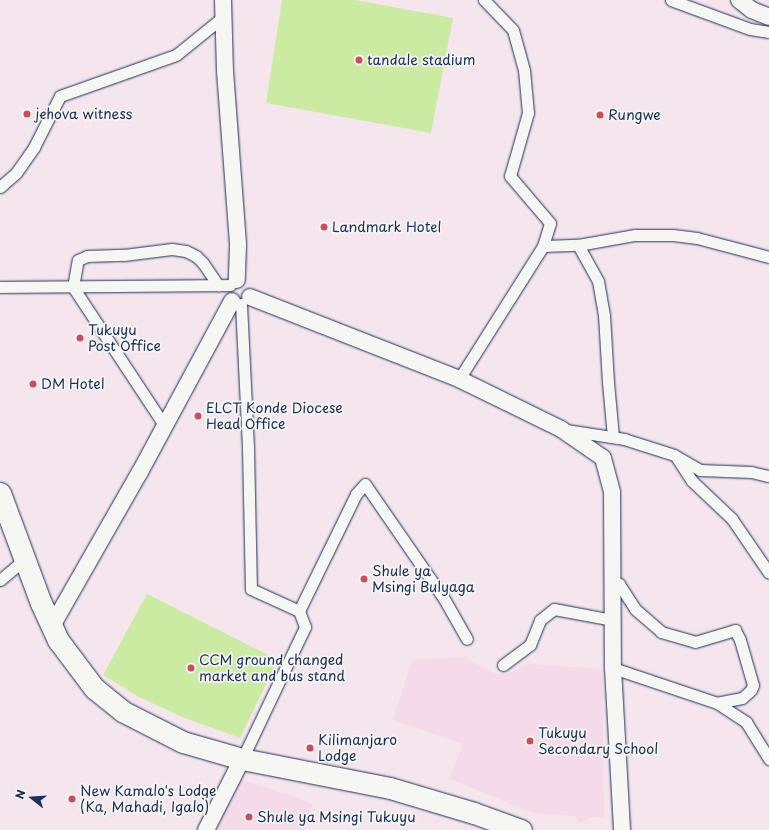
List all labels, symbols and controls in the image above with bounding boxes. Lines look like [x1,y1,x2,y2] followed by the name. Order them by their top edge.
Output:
[367,52,476,68] place label: tandale stadium
[354,55,364,65] marker: tandale stadium
[35,106,131,122] place label: jehova witness
[608,107,661,123] place label: Rungwe
[22,109,32,119] marker: jehova witness
[595,110,605,120] marker: Rungwe
[332,219,442,235] place label: Landmark Hotel
[319,222,329,232] marker: Landmark Hotel
[88,322,161,354] place label: Tukuyu Post Office
[75,333,85,343] marker: Tukuyu Post Office
[41,376,105,392] place label: DM Hotel
[28,379,38,389] marker: DM Hotel
[206,400,345,432] place label: ELCT Konde Diocese Head Office
[193,411,203,421] marker: ELCT Konde Diocese Head Office
[372,563,475,596] place label: Shule ya Msingi Bulyaga
[359,574,369,584] marker: Shule ya Msingi Bulyaga
[199,652,347,684] place label: CCM ground changed market and bus stand
[186,663,196,673] marker: CCM ground changed market and bus stand
[538,725,658,758] place label: Tukuyu Secondary School
[318,732,397,764] place label: Kilimanjaro Lodge
[525,736,535,746] marker: Tukuyu Secondary School
[305,743,315,753] marker: Kilimanjaro Lodge
[12,778,52,818] north arrow
[80,783,216,816] place label: New Kamalo's Lodge (Ka, Mahadi, Igalo)
[11,788,29,801] text: N
[67,794,77,804] marker: New Kamalo's Lodge (Ka, Mahadi, Igalo)
[257,809,417,825] place label: Shule ya Msingi Tukuyu
[244,812,254,822] marker: Shule ya Msingi Tukuyu

